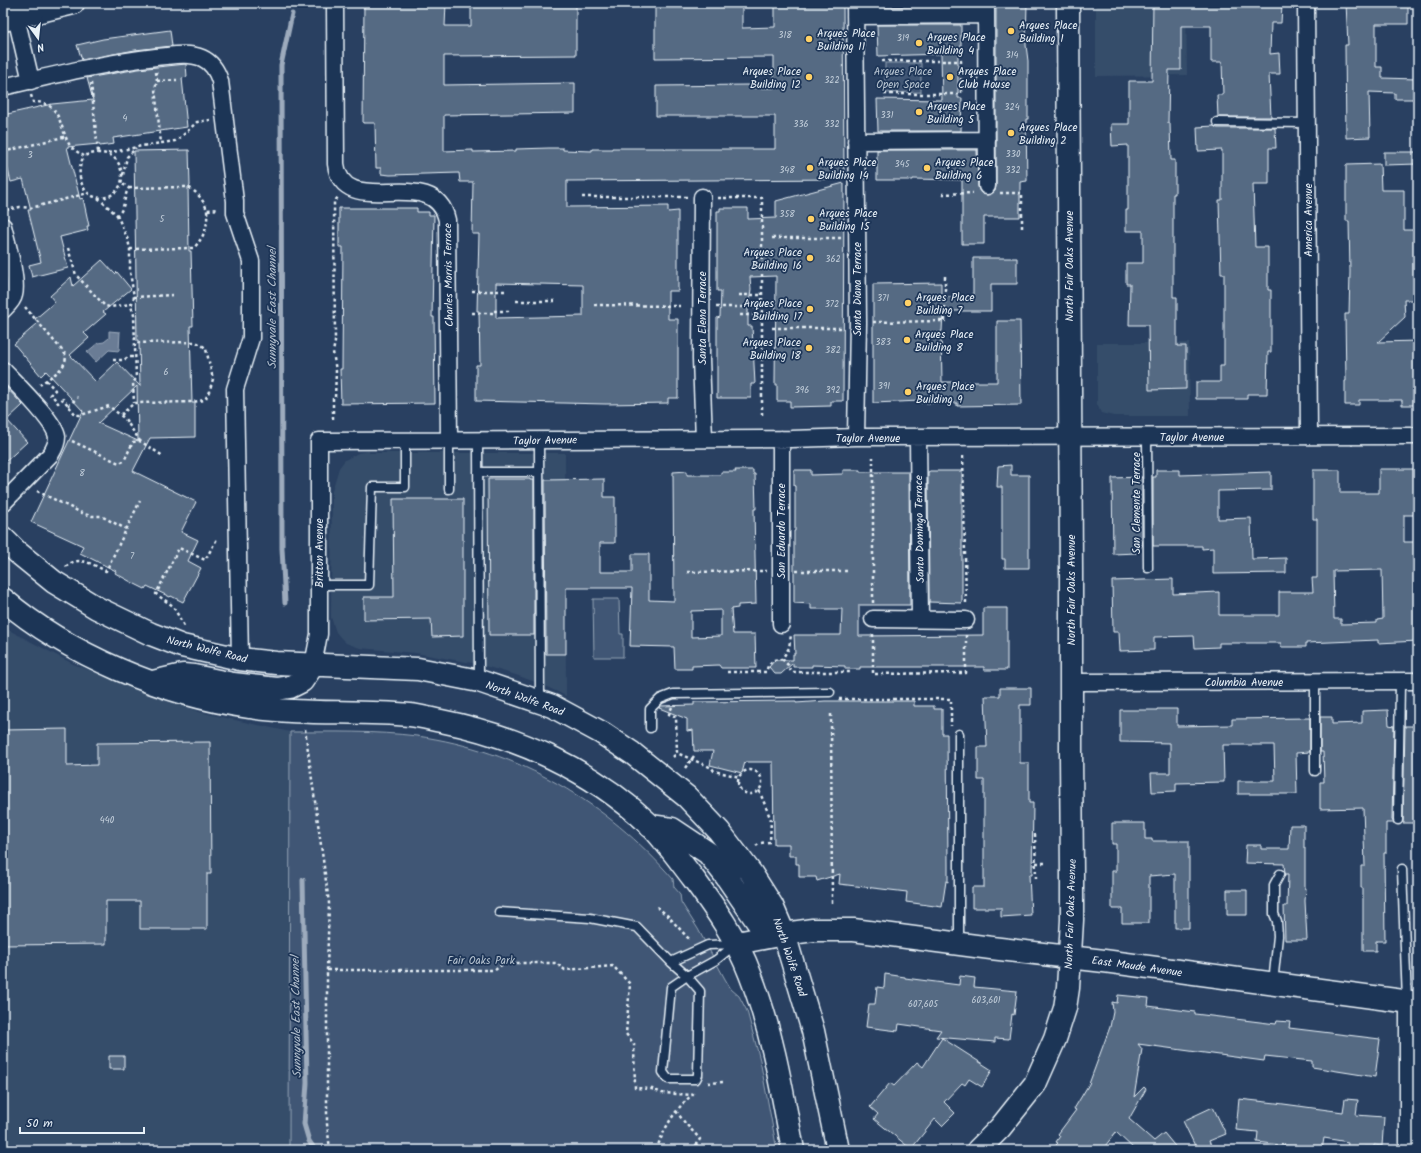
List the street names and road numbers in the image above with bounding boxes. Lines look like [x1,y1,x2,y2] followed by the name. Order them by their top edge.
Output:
[1300,183,1318,257] street label: America Avenue
[1061,211,1079,321] street label: North Fair Oaks Avenue
[439,223,459,327] street label: Charles Morris Terrace
[849,242,867,336] street label: Santa Diana Terrace
[694,271,712,365] street label: Santa Elena Terrace
[1160,429,1224,447] street label: Taylor Avenue
[836,430,900,448] street label: Taylor Avenue
[513,431,577,451] street label: Taylor Avenue
[1128,452,1146,554] street label: San Clemente Terrace
[910,475,930,583] street label: Santo Domingo Terrace
[773,483,791,579] street label: San Eduardo Terrace
[311,518,329,588] street label: Britton Avenue
[1063,535,1081,645] street label: North Fair Oaks Avenue
[165,631,249,669] street label: North Wolfe Road
[1205,674,1283,692] street label: Columbia Avenue
[483,676,567,722] street label: North Wolfe Road
[1060,858,1082,970] street label: North Fair Oaks Avenue
[767,915,811,1000] street label: North Wolfe Road
[1090,952,1183,982] street label: East Maude Avenue

